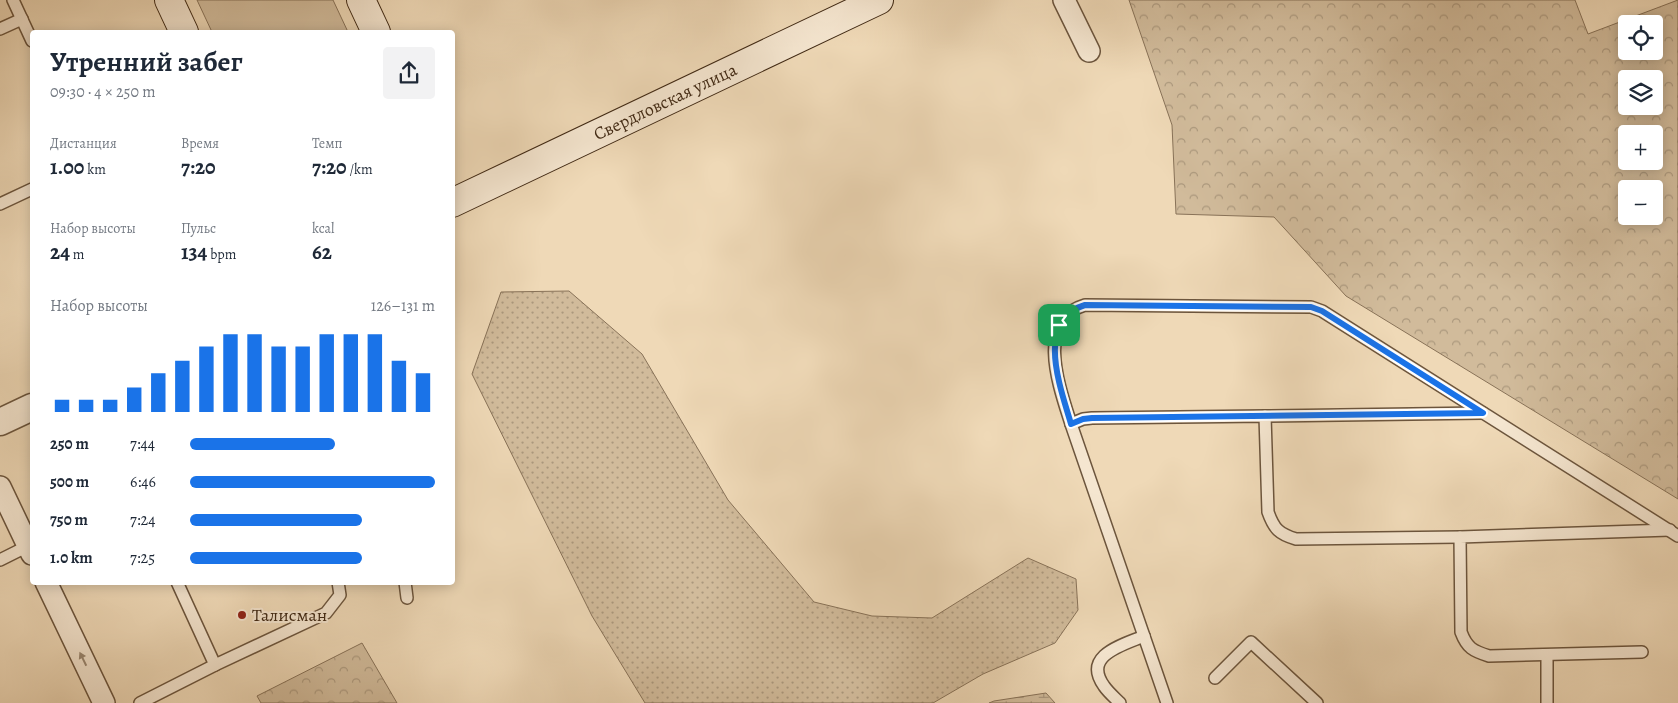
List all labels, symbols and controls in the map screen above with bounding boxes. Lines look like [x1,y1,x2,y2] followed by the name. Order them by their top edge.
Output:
[1618,15,1663,225] map controls
[1618,15,1663,60] button: locate
[50,43,243,81] text: Утренний забег
[383,47,435,99] button: share
[590,57,741,146] street label: Свердловская улица
[1618,70,1663,115] button: layers
[50,81,155,103] text: 09:30 · 4 × 250 m
[1618,125,1663,170] button: +
[50,134,117,153] text: Дистанция
[181,134,219,153] text: Время
[312,134,343,153] text: Темп
[50,153,84,181] text: 1.00
[181,153,216,181] text: 7:20
[312,153,347,181] text: 7:20
[84,160,106,179] text: km
[347,160,373,179] text: /km
[1618,180,1663,225] button: −
[50,219,136,238] text: Набор высоты
[181,219,216,238] text: Пульс
[312,219,334,238] text: kcal
[50,238,70,266] text: 24
[181,238,207,266] text: 134
[312,238,332,266] text: 62
[70,245,84,264] text: m
[207,245,236,264] text: bpm
[50,295,148,317] text: Набор высоты
[371,295,435,317] text: 126–131 m
[1038,304,1080,346] pin
[1045,311,1073,339] icon: arrive
[50,433,89,455] text: 250 m
[130,433,155,455] text: 7:44
[50,471,89,493] text: 500 m
[130,471,156,493] text: 6:46
[50,509,88,531] text: 750 m
[130,509,155,531] text: 7:24
[50,547,93,569] text: 1.0 km
[130,547,155,569] text: 7:25
[252,603,327,627] place label: Талисман
[236,609,248,621] marker: Талисман
[79,652,87,666] one-way arrow

